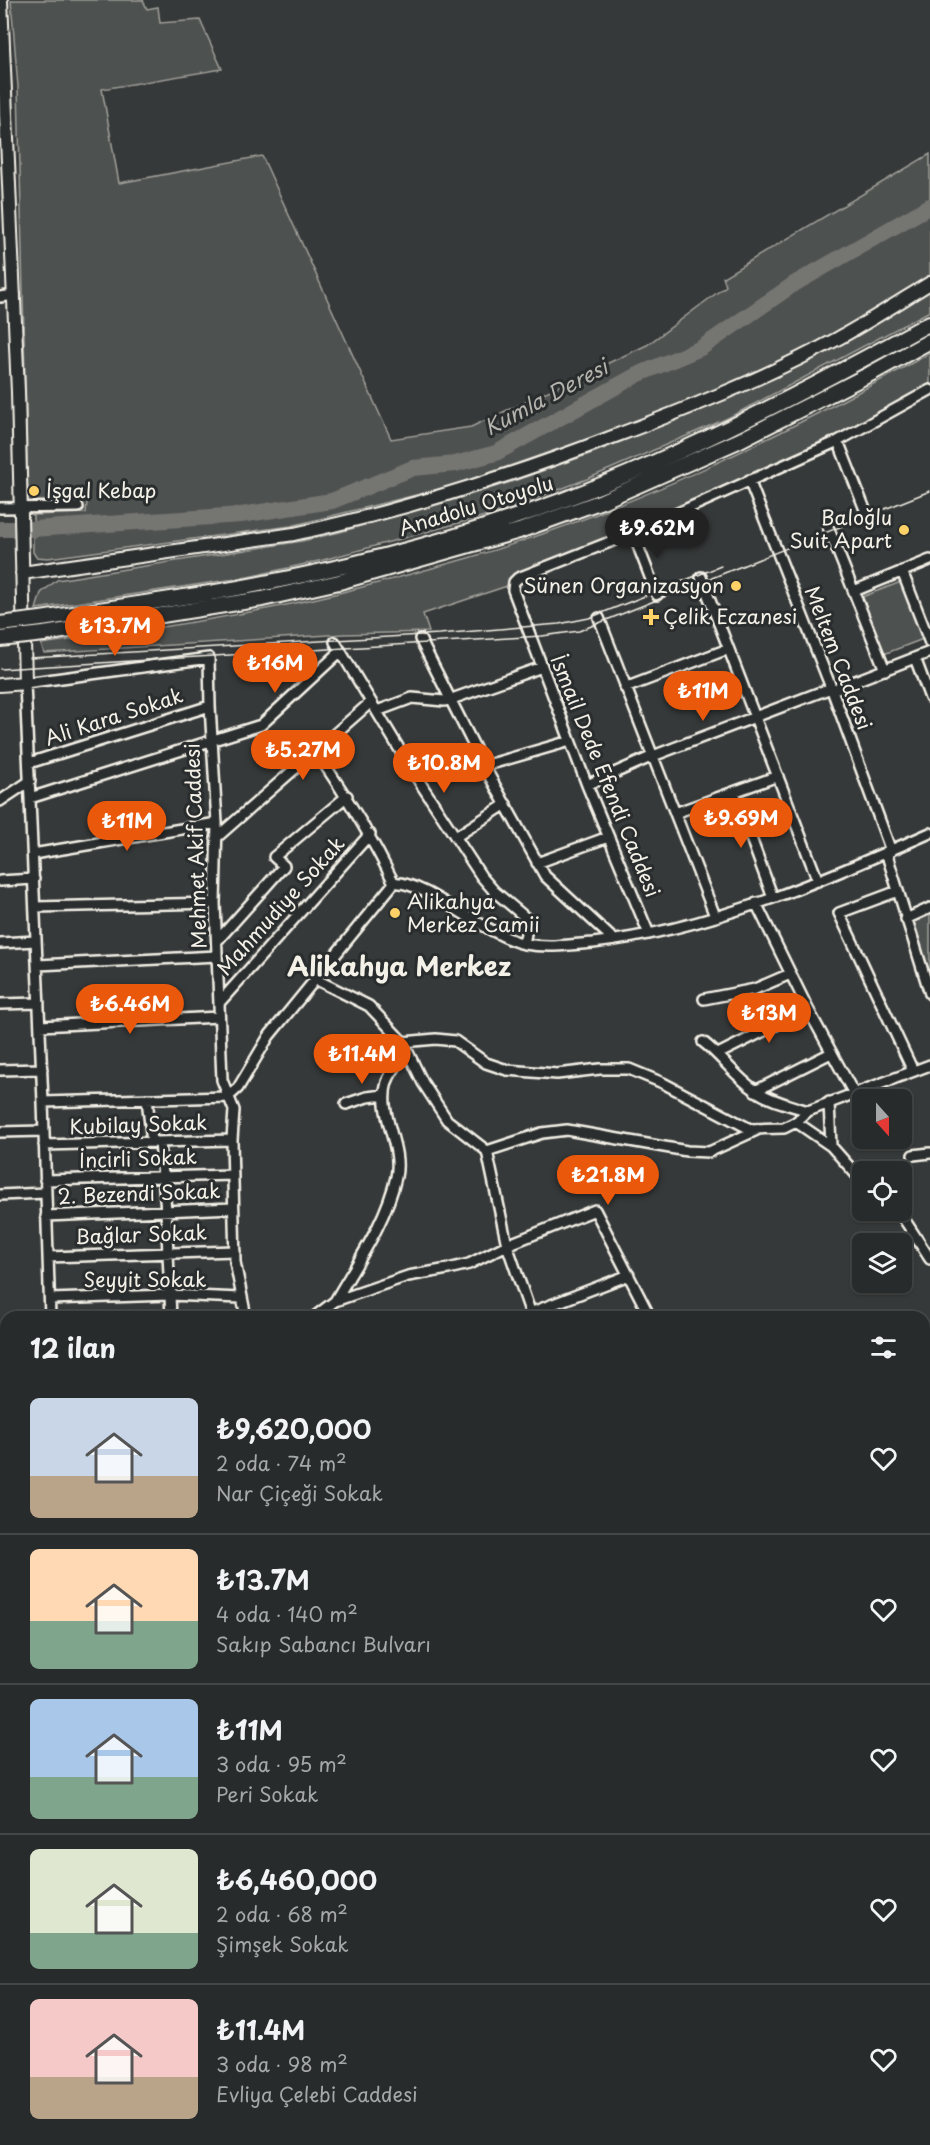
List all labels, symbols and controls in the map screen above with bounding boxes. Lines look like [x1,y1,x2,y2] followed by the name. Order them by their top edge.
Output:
[477,349,615,442] water label: Kumla Deresi
[395,467,557,543] street label: Anadolu Otoyolu
[46,475,156,505] place label: İşgal Kebap
[27,484,41,498] marker: İşgal Kebap
[790,502,892,555] place label: Baloğlu Suit Apart
[608,508,706,559] pin: ₺9.62M
[619,512,695,542] text: ₺9.62M
[897,523,911,537] marker: Baloğlu Suit Apart
[523,570,724,600] place label: Sünen Organizasyon
[729,579,743,593] marker: Sünen Organizasyon
[798,581,880,734] street label: Meltem Caddesi
[663,601,797,631] place label: Çelik Eczanesi
[66,606,164,657] pin: ₺13.7M
[79,610,151,640] text: ₺13.7M
[644,610,658,624] marker: Çelik Eczanesi
[239,643,311,694] pin: ₺16M
[247,647,303,677] text: ₺16M
[544,650,668,901] street label: İsmail Dede Efendi Caddesi
[667,671,739,722] pin: ₺11M
[677,675,729,705] text: ₺11M
[41,680,187,753] street label: Ali Kara Sokak
[254,730,352,781] pin: ₺5.27M
[265,734,341,764] text: ₺5.27M
[176,743,214,949] street label: Mehmet Akif Caddesi
[395,743,493,794] pin: ₺10.8M
[407,747,481,777] text: ₺10.8M
[692,798,790,849] pin: ₺9.69M
[91,801,163,852] pin: ₺11M
[704,802,778,832] text: ₺9.69M
[101,805,153,835] text: ₺11M
[209,829,351,982] street label: Mahmudiye Sokak
[407,886,540,939] place label: Alikahya Merkez Camii
[388,906,402,920] marker: Alikahya Merkez Camii
[287,946,511,985] district label: Alikahya Merkez
[81,984,179,1035] pin: ₺6.46M
[90,988,170,1018] text: ₺6.46M
[733,993,805,1044] pin: ₺13M
[741,997,797,1027] text: ₺13M
[313,1034,411,1085] pin: ₺11.4M
[328,1038,396,1068] text: ₺11.4M
[852,1089,912,1149] north arrow
[852,1089,912,1293] map controls
[69,1107,208,1141] street label: Kubilay Sokak
[78,1141,197,1175] street label: İncirli Sokak
[559,1155,657,1206] pin: ₺21.8M
[571,1159,645,1189] text: ₺21.8M
[852,1161,912,1221] button: locate
[57,1175,221,1211] street label: 2. Bezendi Sokak
[74,1217,208,1251] street label: Bağlar Sokak
[852,1233,912,1293] button: layers
[83,1264,207,1294] street label: Seyyit Sokak
[30,1328,116,1367] text: 12 ilan
[867,1331,900,1364] icon: filters
[216,1409,372,1448] text: ₺9,620,000
[78,1422,150,1494] icon: home
[867,1442,900,1475] icon: heart
[216,1448,347,1478] text: 2 oda · 74 m²
[216,1478,383,1508] text: Nar Çiçeği Sokak
[216,1560,310,1599] text: ₺13.7M
[78,1573,150,1645] icon: home
[867,1593,900,1626] icon: heart
[216,1599,358,1629] text: 4 oda · 140 m²
[216,1629,431,1659] text: Sakıp Sabancı Bulvarı
[216,1710,283,1749] text: ₺11M
[78,1723,150,1795] icon: home
[867,1743,900,1776] icon: heart
[216,1749,347,1779] text: 3 oda · 95 m²
[216,1779,319,1809] text: Peri Sokak
[216,1860,377,1899] text: ₺6,460,000
[78,1873,150,1945] icon: home
[867,1893,900,1926] icon: heart
[216,1899,348,1929] text: 2 oda · 68 m²
[216,1929,349,1959] text: Şimşek Sokak
[216,2010,305,2049] text: ₺11.4M
[78,2023,150,2095] icon: home
[867,2043,900,2076] icon: heart
[216,2049,348,2079] text: 3 oda · 98 m²
[216,2079,418,2109] text: Evliya Çelebi Caddesi

